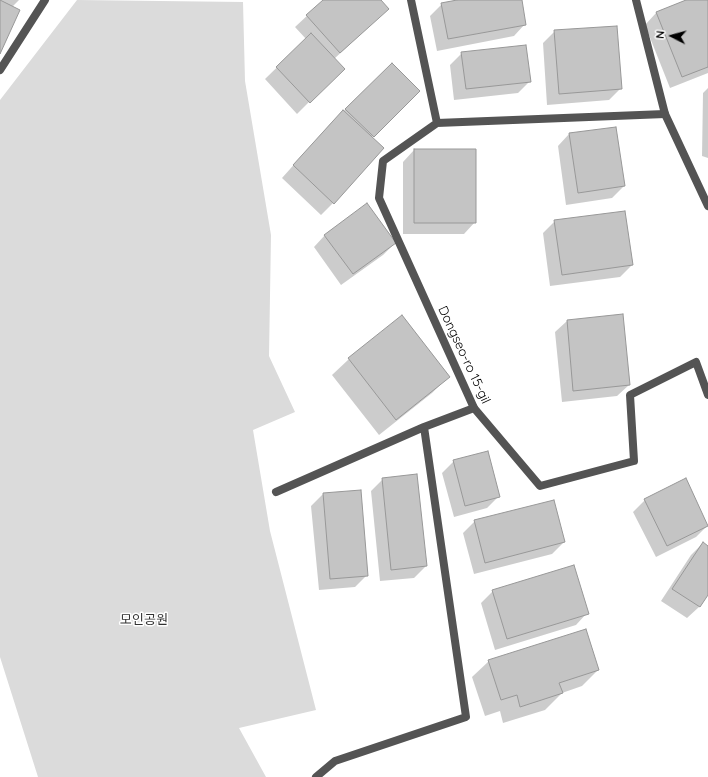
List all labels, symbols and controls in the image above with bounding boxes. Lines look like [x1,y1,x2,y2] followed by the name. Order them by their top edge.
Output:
[652,16,692,56] north arrow
[653,30,667,40] text: N
[435,304,493,406] street label: Dongseo-ro 15-gil
[120,612,168,628] park label: 모인공원

